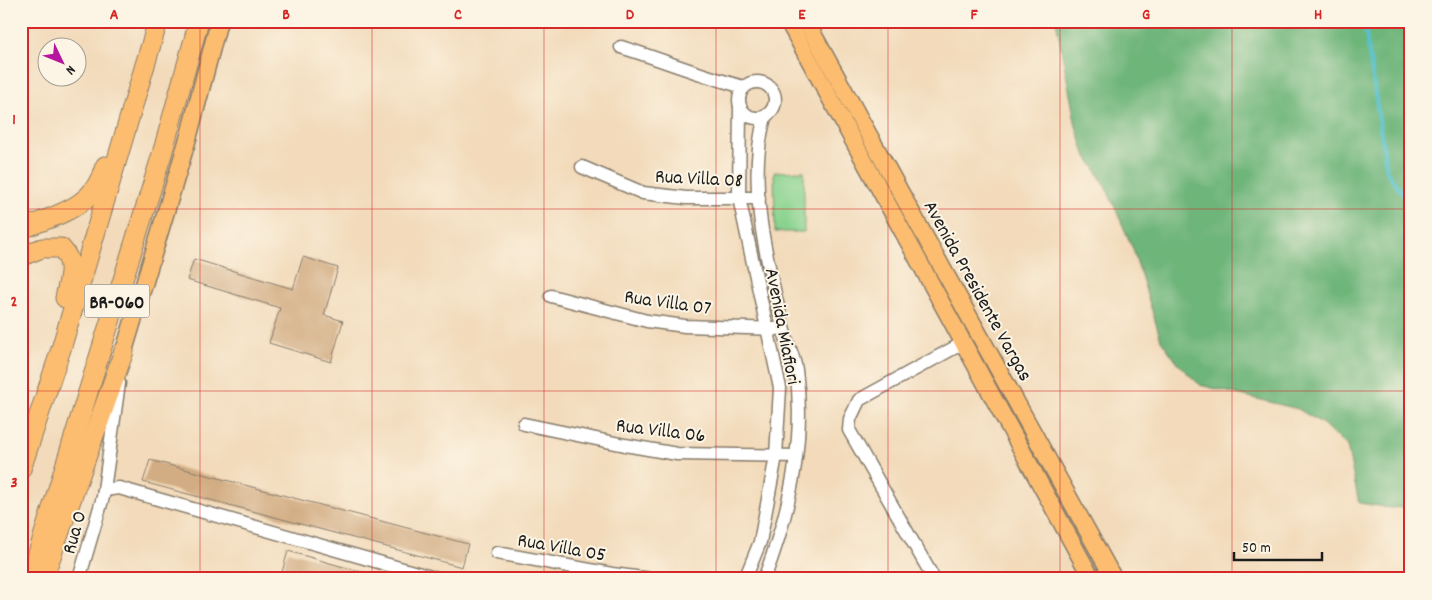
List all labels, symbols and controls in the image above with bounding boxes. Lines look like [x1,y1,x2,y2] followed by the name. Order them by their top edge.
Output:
[110,4,119,27] text: A
[282,4,290,27] text: B
[454,4,462,27] text: C
[626,4,635,27] text: D
[798,4,806,27] text: E
[970,4,978,27] text: F
[1142,4,1150,27] text: G
[1314,4,1322,27] text: H
[38,38,88,88] north arrow
[60,60,80,79] text: N
[12,109,16,132] text: 1
[654,164,744,196] street label: Rua Villa 08
[915,196,1038,387] street label: Avenida Presidente Vargas
[756,266,806,388] street label: Avenida Miafiori
[84,284,150,318] road number: BR-060
[622,284,713,324] street label: Rua Villa 07
[11,291,18,314] text: 2
[614,413,707,451] street label: Rua Villa 06
[10,472,18,495] text: 3
[56,508,95,558] street label: Rua O
[515,527,608,570] street label: Rua Villa 05
[1234,530,1322,562] scale bar
[1242,538,1271,560] text: 50 m

